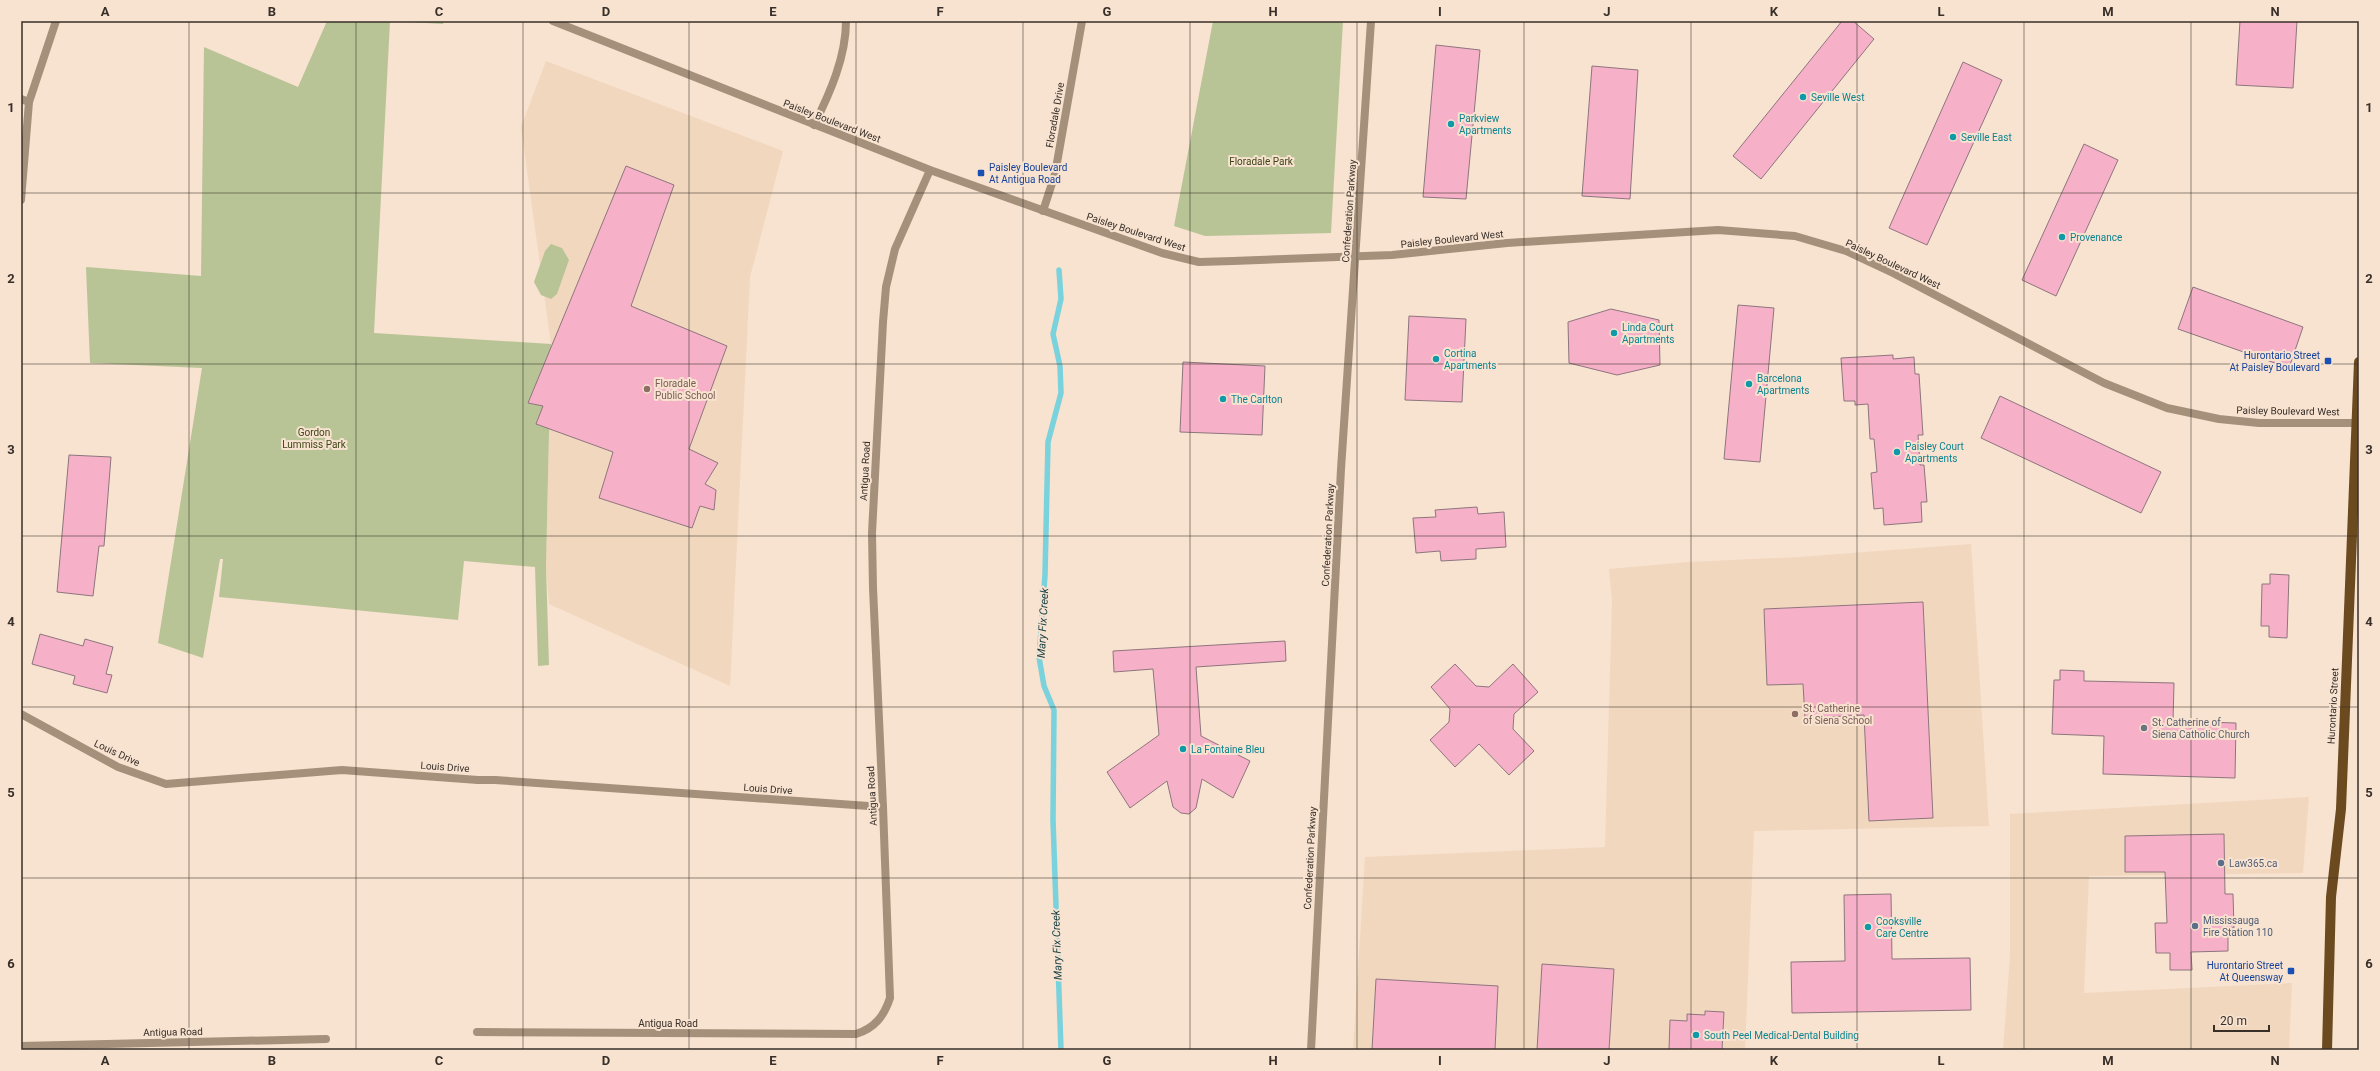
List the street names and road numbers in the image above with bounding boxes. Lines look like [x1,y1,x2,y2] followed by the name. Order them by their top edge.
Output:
[1044,82,1066,148] street label: Floradale Drive
[782,97,882,145] street label: Paisley Boulevard West
[1340,159,1358,263] street label: Confederation Parkway
[1085,211,1187,253] street label: Paisley Boulevard West
[1400,228,1504,250] street label: Paisley Boulevard West
[1844,237,1942,291] street label: Paisley Boulevard West
[2236,405,2340,417] street label: Paisley Boulevard West
[858,441,872,501] street label: Antigua Road
[1320,483,1336,587] street label: Confederation Parkway
[2326,668,2340,744] street label: Hurontario Street
[92,738,142,768] street label: Louis Drive
[420,760,470,774] street label: Louis Drive
[865,766,879,826] street label: Antigua Road
[743,782,793,796] street label: Louis Drive
[1302,806,1318,910] street label: Confederation Parkway
[638,1018,698,1029] street label: Antigua Road
[143,1026,203,1038] street label: Antigua Road

